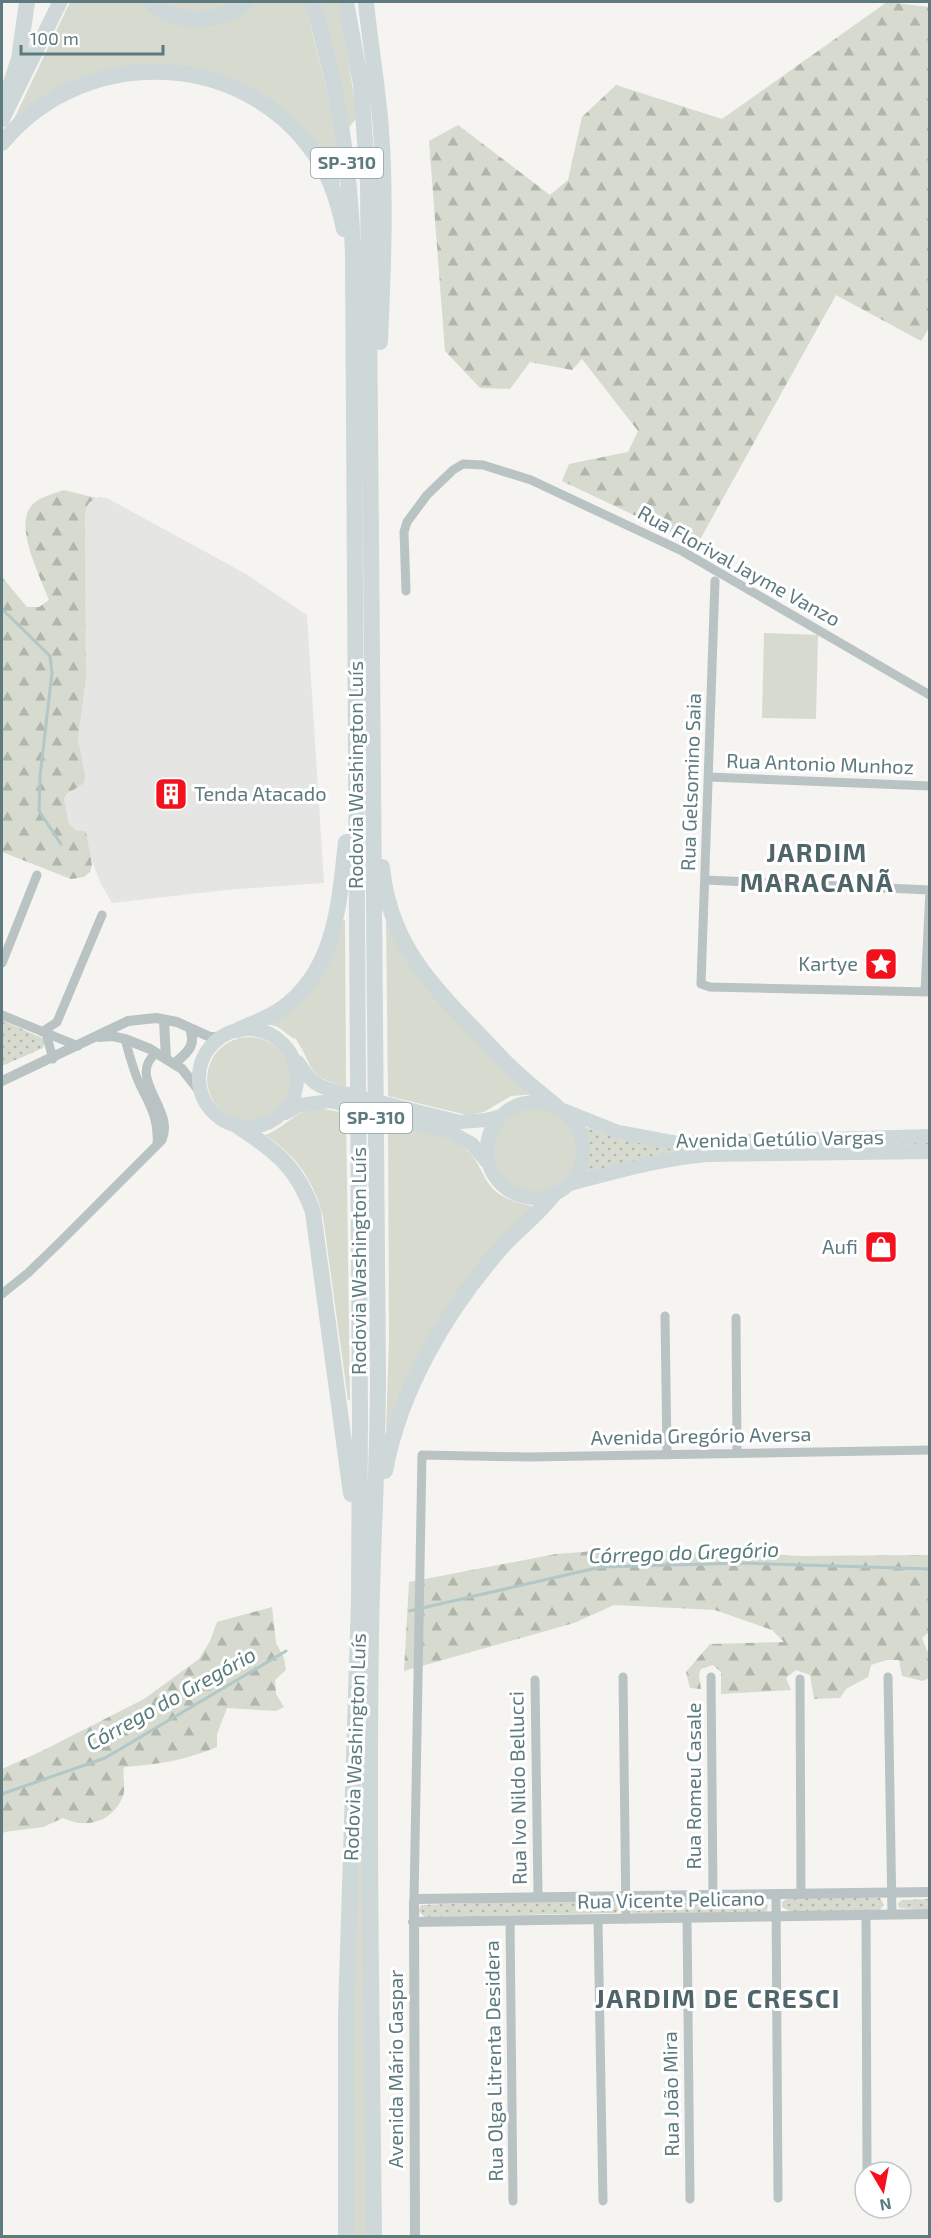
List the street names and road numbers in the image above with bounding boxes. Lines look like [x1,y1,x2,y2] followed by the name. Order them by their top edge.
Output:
[311,148,383,178] road number: SP-310
[634,499,845,631] street label: Rua Florival Jayme Vanzo
[343,661,367,889] street label: Rodovia Washington Luís
[675,693,705,871] street label: Rua Gelsomino Saia
[726,748,914,778] street label: Rua Antonio Munhoz
[340,1103,412,1133] road number: SP-310
[676,1124,884,1152] street label: Avenida Getúlio Vargas
[346,1147,370,1375] street label: Rodovia Washington Luís
[590,1421,812,1449] street label: Avenida Gregório Aversa
[338,1633,370,1861] street label: Rodovia Washington Luís
[503,1691,531,1885] street label: Rua Ivo Nildo Bellucci
[681,1702,705,1870] street label: Rua Romeu Casale
[577,1885,765,1913] street label: Rua Vicente Pelicano
[479,1940,507,2182] street label: Rua Olga Litrenta Desidera
[383,1970,407,2168] street label: Avenida Mário Gaspar
[657,2031,683,2157] street label: Rua João Mira

